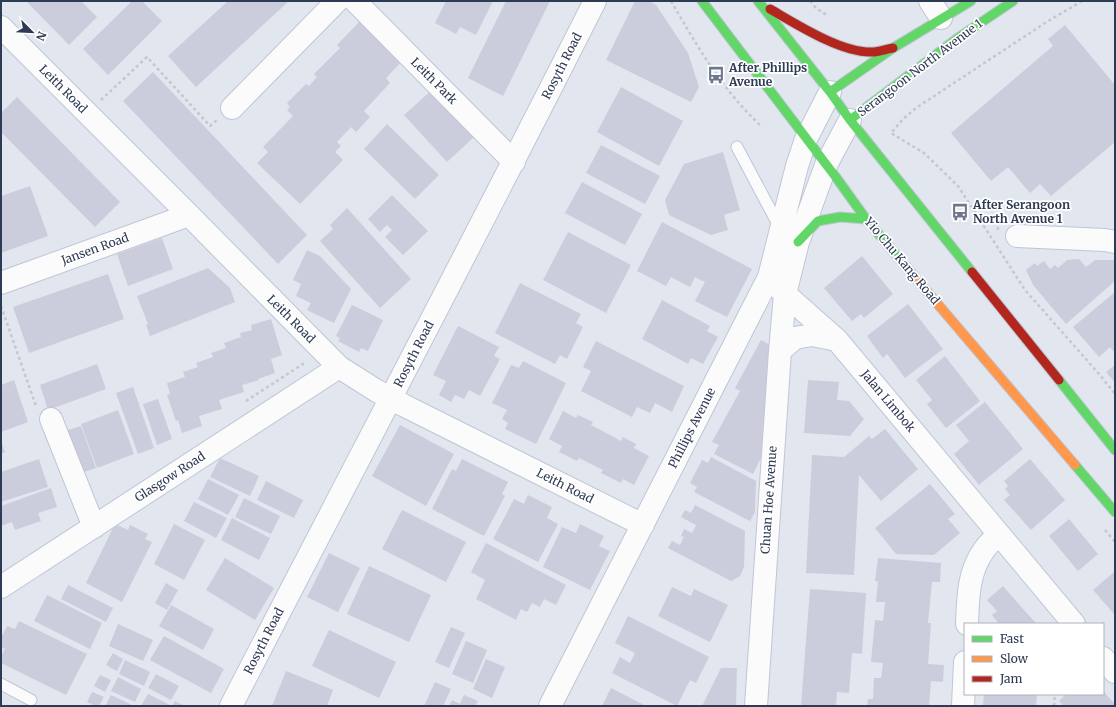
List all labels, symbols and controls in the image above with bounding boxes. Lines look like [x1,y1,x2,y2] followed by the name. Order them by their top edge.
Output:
[12,12,52,52] north arrow
[854,15,986,120] street label: Serangoon North Avenue 1
[33,29,49,43] text: N
[538,30,585,102] street label: Rosyth Road
[408,54,461,107] street label: Leith Park
[728,60,807,89] place label: After Phillips Avenue
[36,61,91,116] street label: Leith Road
[706,65,726,85] bus stop icon: After Phillips Avenue
[972,197,1070,226] place label: After Serangoon North Avenue 1
[950,202,970,222] bus stop icon: After Serangoon North Avenue 1
[861,213,943,307] street label: Yio Chu Kang Road
[58,229,131,268] street label: Jansen Road
[264,291,319,346] street label: Leith Road
[390,318,437,390] street label: Rosyth Road
[857,366,919,435] street label: Jalan Limbok
[665,385,718,471] street label: Phillips Avenue
[757,445,780,554] street label: Chuan Hoe Avenue
[132,448,208,505] street label: Glasgow Road
[534,465,596,506] street label: Leith Road
[240,605,287,677] street label: Rosyth Road
[964,623,1104,695] legend
[1000,631,1024,646] text: Fast
[1000,651,1029,666] text: Slow
[999,671,1023,686] text: Jam

